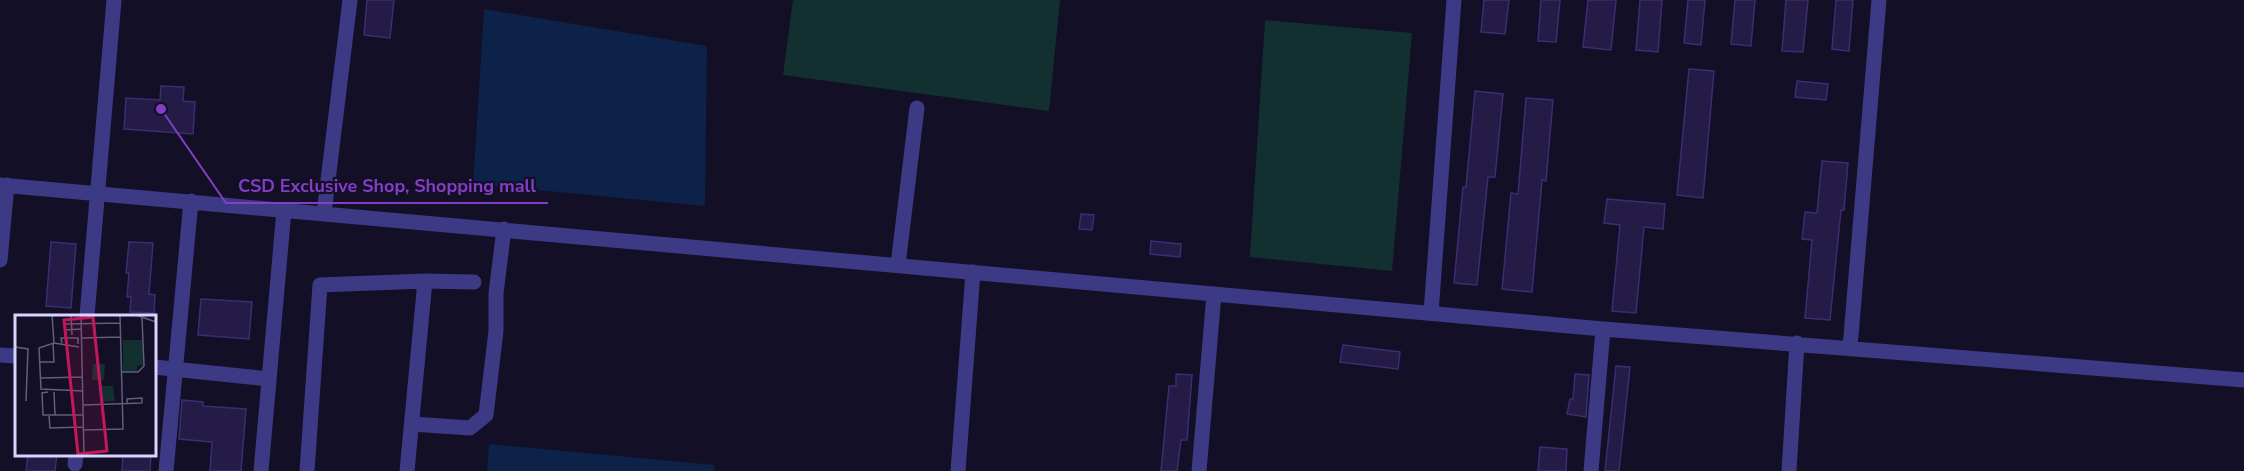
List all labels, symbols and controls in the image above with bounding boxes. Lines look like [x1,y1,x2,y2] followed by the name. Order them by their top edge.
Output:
[226,167,548,203] callout: CSD Exclusive Shop, Shopping mall
[238,174,536,198] text: CSD Exclusive Shop, Shopping mall
[15,315,156,456] inset map

